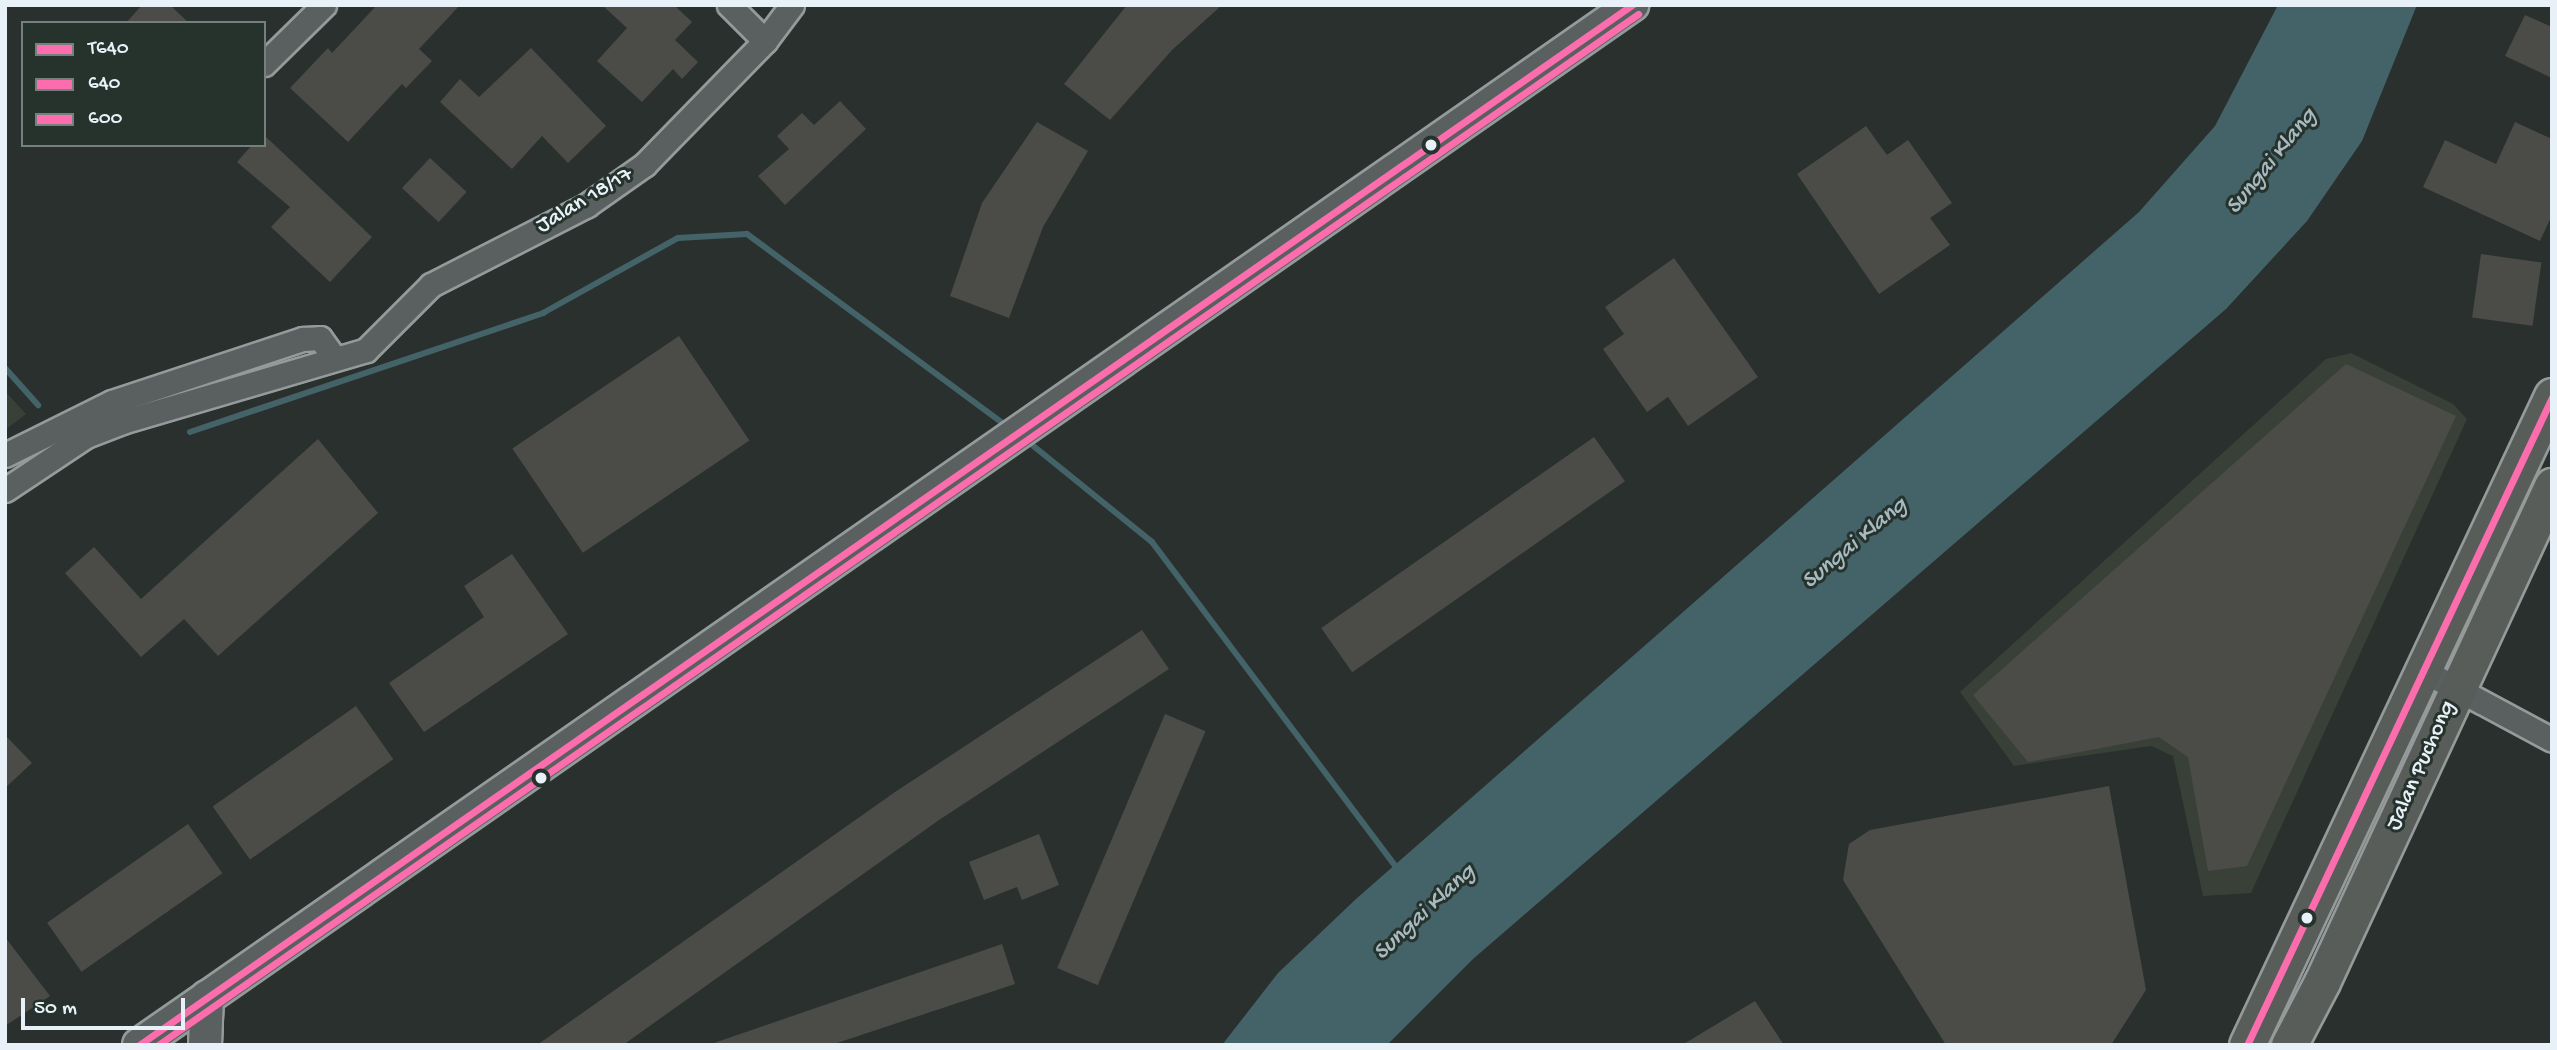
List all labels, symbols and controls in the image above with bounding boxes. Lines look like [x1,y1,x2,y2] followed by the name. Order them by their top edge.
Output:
[21,21,266,147] legend
[88,37,129,62] text: T640
[88,72,121,97] text: 640
[2220,103,2324,221] water label: Sungai Klang
[88,107,123,132] text: 600
[1424,138,1438,152] unlabelled marker
[532,161,638,241] street label: Jalan 18/17
[1797,492,1913,596] water label: Sungai Klang
[2381,697,2463,835] street label: Jalan Puchong
[534,771,548,785] unlabelled marker
[1368,859,1482,967] water label: Sungai Klang
[2300,911,2314,925] unlabelled marker
[24,984,189,1028] scale bar
[34,997,77,1022] text: 50 m

